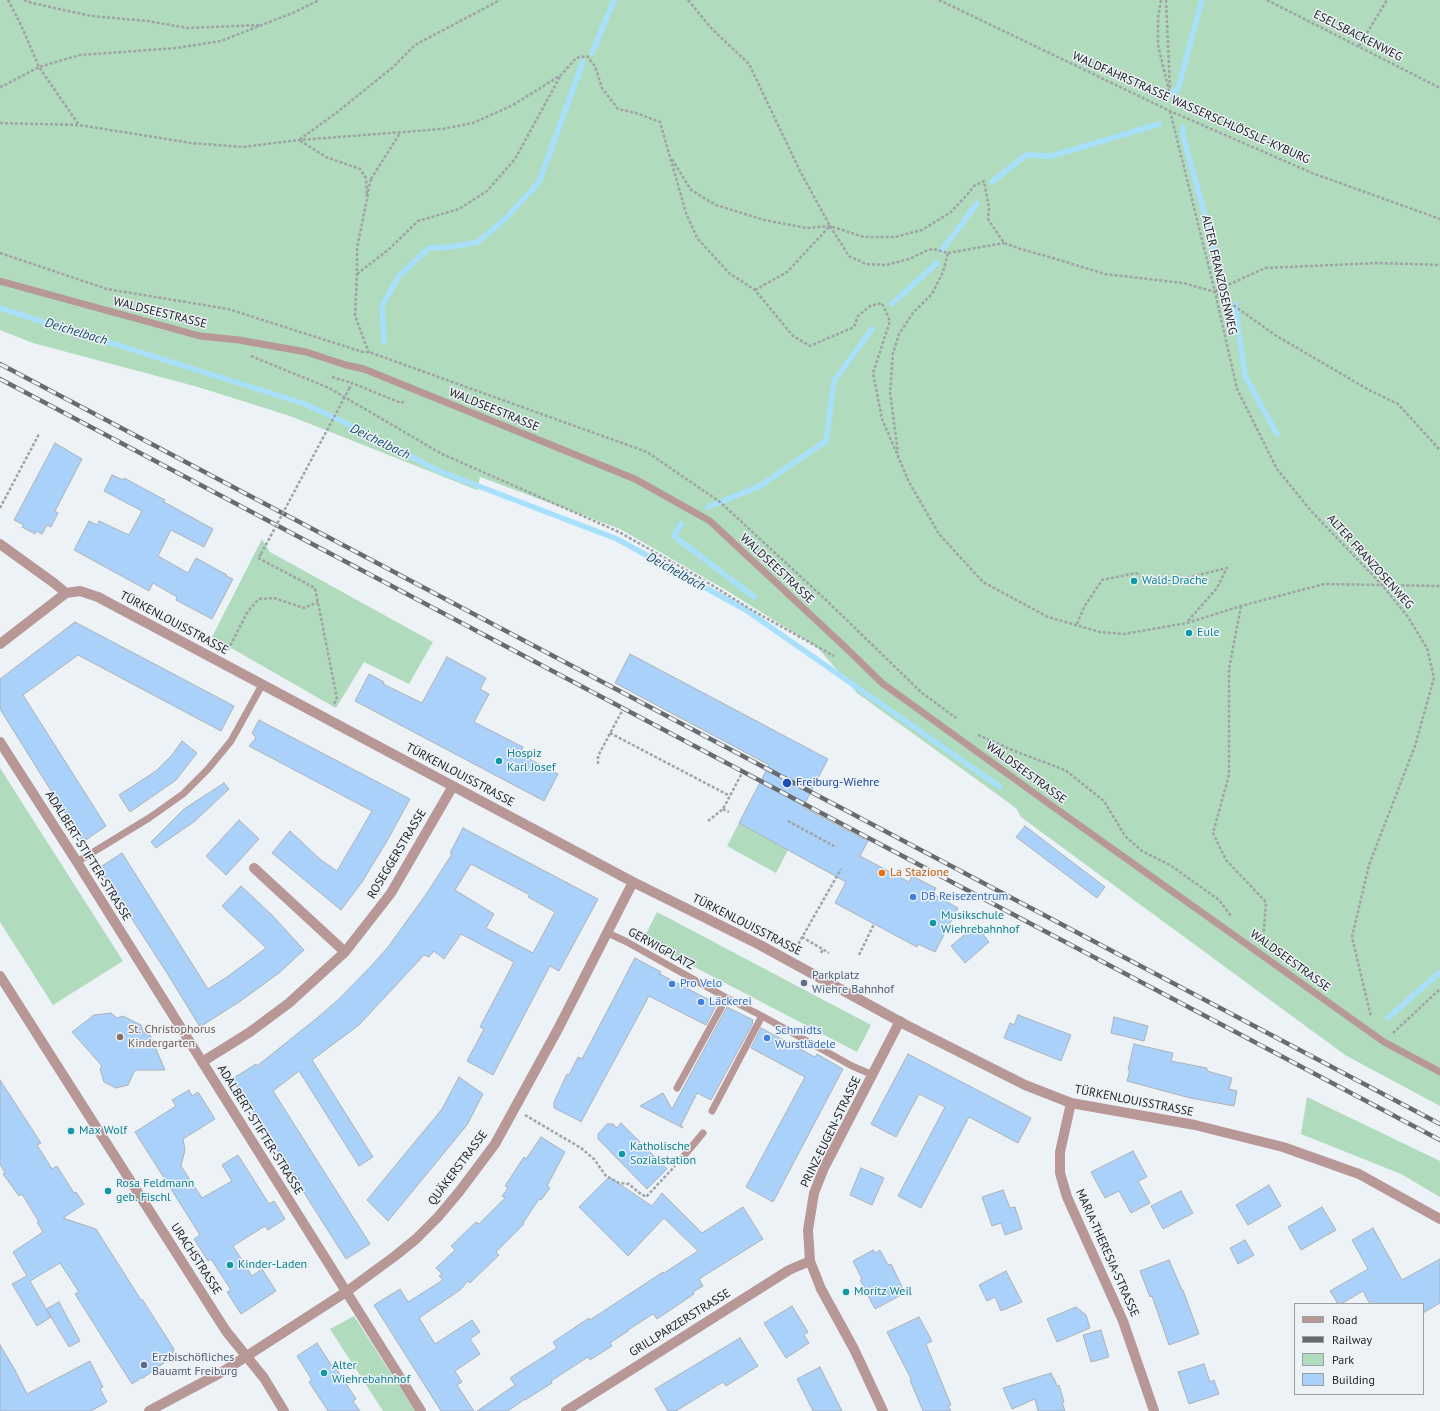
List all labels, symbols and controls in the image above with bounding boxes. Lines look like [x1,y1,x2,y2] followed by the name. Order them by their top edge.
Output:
[1311,7,1405,65] street label: ESELSBACKENWEG
[1070,49,1312,167] street label: WALDFAHRSTRASSE WASSERSCHLÖSSLE-KYBURG
[1198,214,1240,336] street label: ALTER FRANZOSENWEG
[112,294,208,332] street label: WALDSEESTRASSE
[43,315,109,349] water label: Deichelbach
[447,385,541,435] street label: WALDSEESTRASSE
[347,421,413,463] water label: Deichelbach
[1324,512,1416,612] street label: ALTER FRANZOSENWEG
[737,531,817,607] street label: WALDSEESTRASSE
[644,549,708,595] water label: Deichelbach
[1142,574,1208,588] place label: Wald-Drache
[1129,576,1139,586] marker: Wald-Drache
[117,588,231,658] street label: TÜRKENLOUISSTRASSE
[1197,626,1219,640] place label: Eule
[1184,628,1194,638] marker: Eule
[983,739,1069,807] street label: WALDSEESTRASSE
[403,740,517,810] street label: TÜRKENLOUISSTRASSE
[507,747,556,775] place label: Hospiz Karl Josef
[494,756,504,766] marker: Hospiz Karl Josef
[796,776,879,790] place label: Freiburg-Wiehre
[781,777,793,789] marker: Freiburg-Wiehre
[42,788,134,924] street label: ADALBERT-STIFTER-STRASSE
[365,807,429,901] street label: ROSEGGERSTRASSE
[890,866,949,880] place label: La Stazione
[877,868,887,878] marker: La Stazione
[921,890,1008,904] place label: DB Reisezentrum
[690,891,804,959] street label: TÜRKENLOUISSTRASSE
[908,892,918,902] marker: DB Reisezentrum
[941,909,1019,937] place label: Musikschule Wiehrebahnhof
[928,918,938,928] marker: Musikschule Wiehrebahnhof
[625,925,697,973] street label: GERWIGPLATZ
[1247,927,1333,995] street label: WALDSEESTRASSE
[812,969,894,997] place label: Parkplatz Wiehre Bahnhof
[680,977,722,991] place label: Pro Velo
[799,978,809,988] marker: Parkplatz Wiehre Bahnhof
[667,979,677,989] marker: Pro Velo
[709,995,752,1009] place label: Läckerei
[696,997,706,1007] marker: Läckerei
[128,1023,216,1051] place label: St. Christophorus Kindergarten
[775,1024,836,1052] place label: Schmidts Wurstlädele
[115,1032,125,1042] marker: St. Christophorus Kindergarten
[762,1033,772,1043] marker: Schmidts Wurstlädele
[214,1062,306,1198] street label: ADALBERT-STIFTER-STRASSE
[798,1074,864,1190] street label: PRINZ-EUGEN-STRASSE
[1073,1082,1195,1120] street label: TÜRKENLOUISSTRASSE
[79,1124,127,1138] place label: Max Wolf
[66,1126,76,1136] marker: Max Wolf
[425,1128,491,1208] street label: QUÄKERSTRASSE
[630,1140,696,1168] place label: Katholische Sozialstation
[617,1149,627,1159] marker: Katholische Sozialstation
[116,1177,194,1205] place label: Rosa Feldmann geb. Fischl
[103,1186,113,1196] marker: Rosa Feldmann geb. Fischl
[1072,1187,1142,1319] street label: MARIA-THERESIA-STRASSE
[168,1221,224,1297] street label: URACHSTRASSE
[238,1258,307,1272] place label: Kinder-Laden
[225,1260,235,1270] marker: Kinder-Laden
[854,1285,912,1299] place label: Moritz Weil
[627,1286,733,1360] street label: GRILLPARZERSTRASSE
[841,1287,851,1297] marker: Moritz Weil
[1294,1303,1424,1395] legend
[1332,1312,1357,1327] text: Road
[1332,1332,1372,1347] text: Railway
[152,1351,237,1379] place label: Erzbischöfliches Bauamt Freiburg
[1332,1352,1354,1367] text: Park
[332,1359,410,1387] place label: Alter Wiehrebahnhof
[139,1360,149,1370] marker: Erzbischöfliches Bauamt Freiburg
[319,1368,329,1378] marker: Alter Wiehrebahnhof
[1332,1372,1375,1387] text: Building

